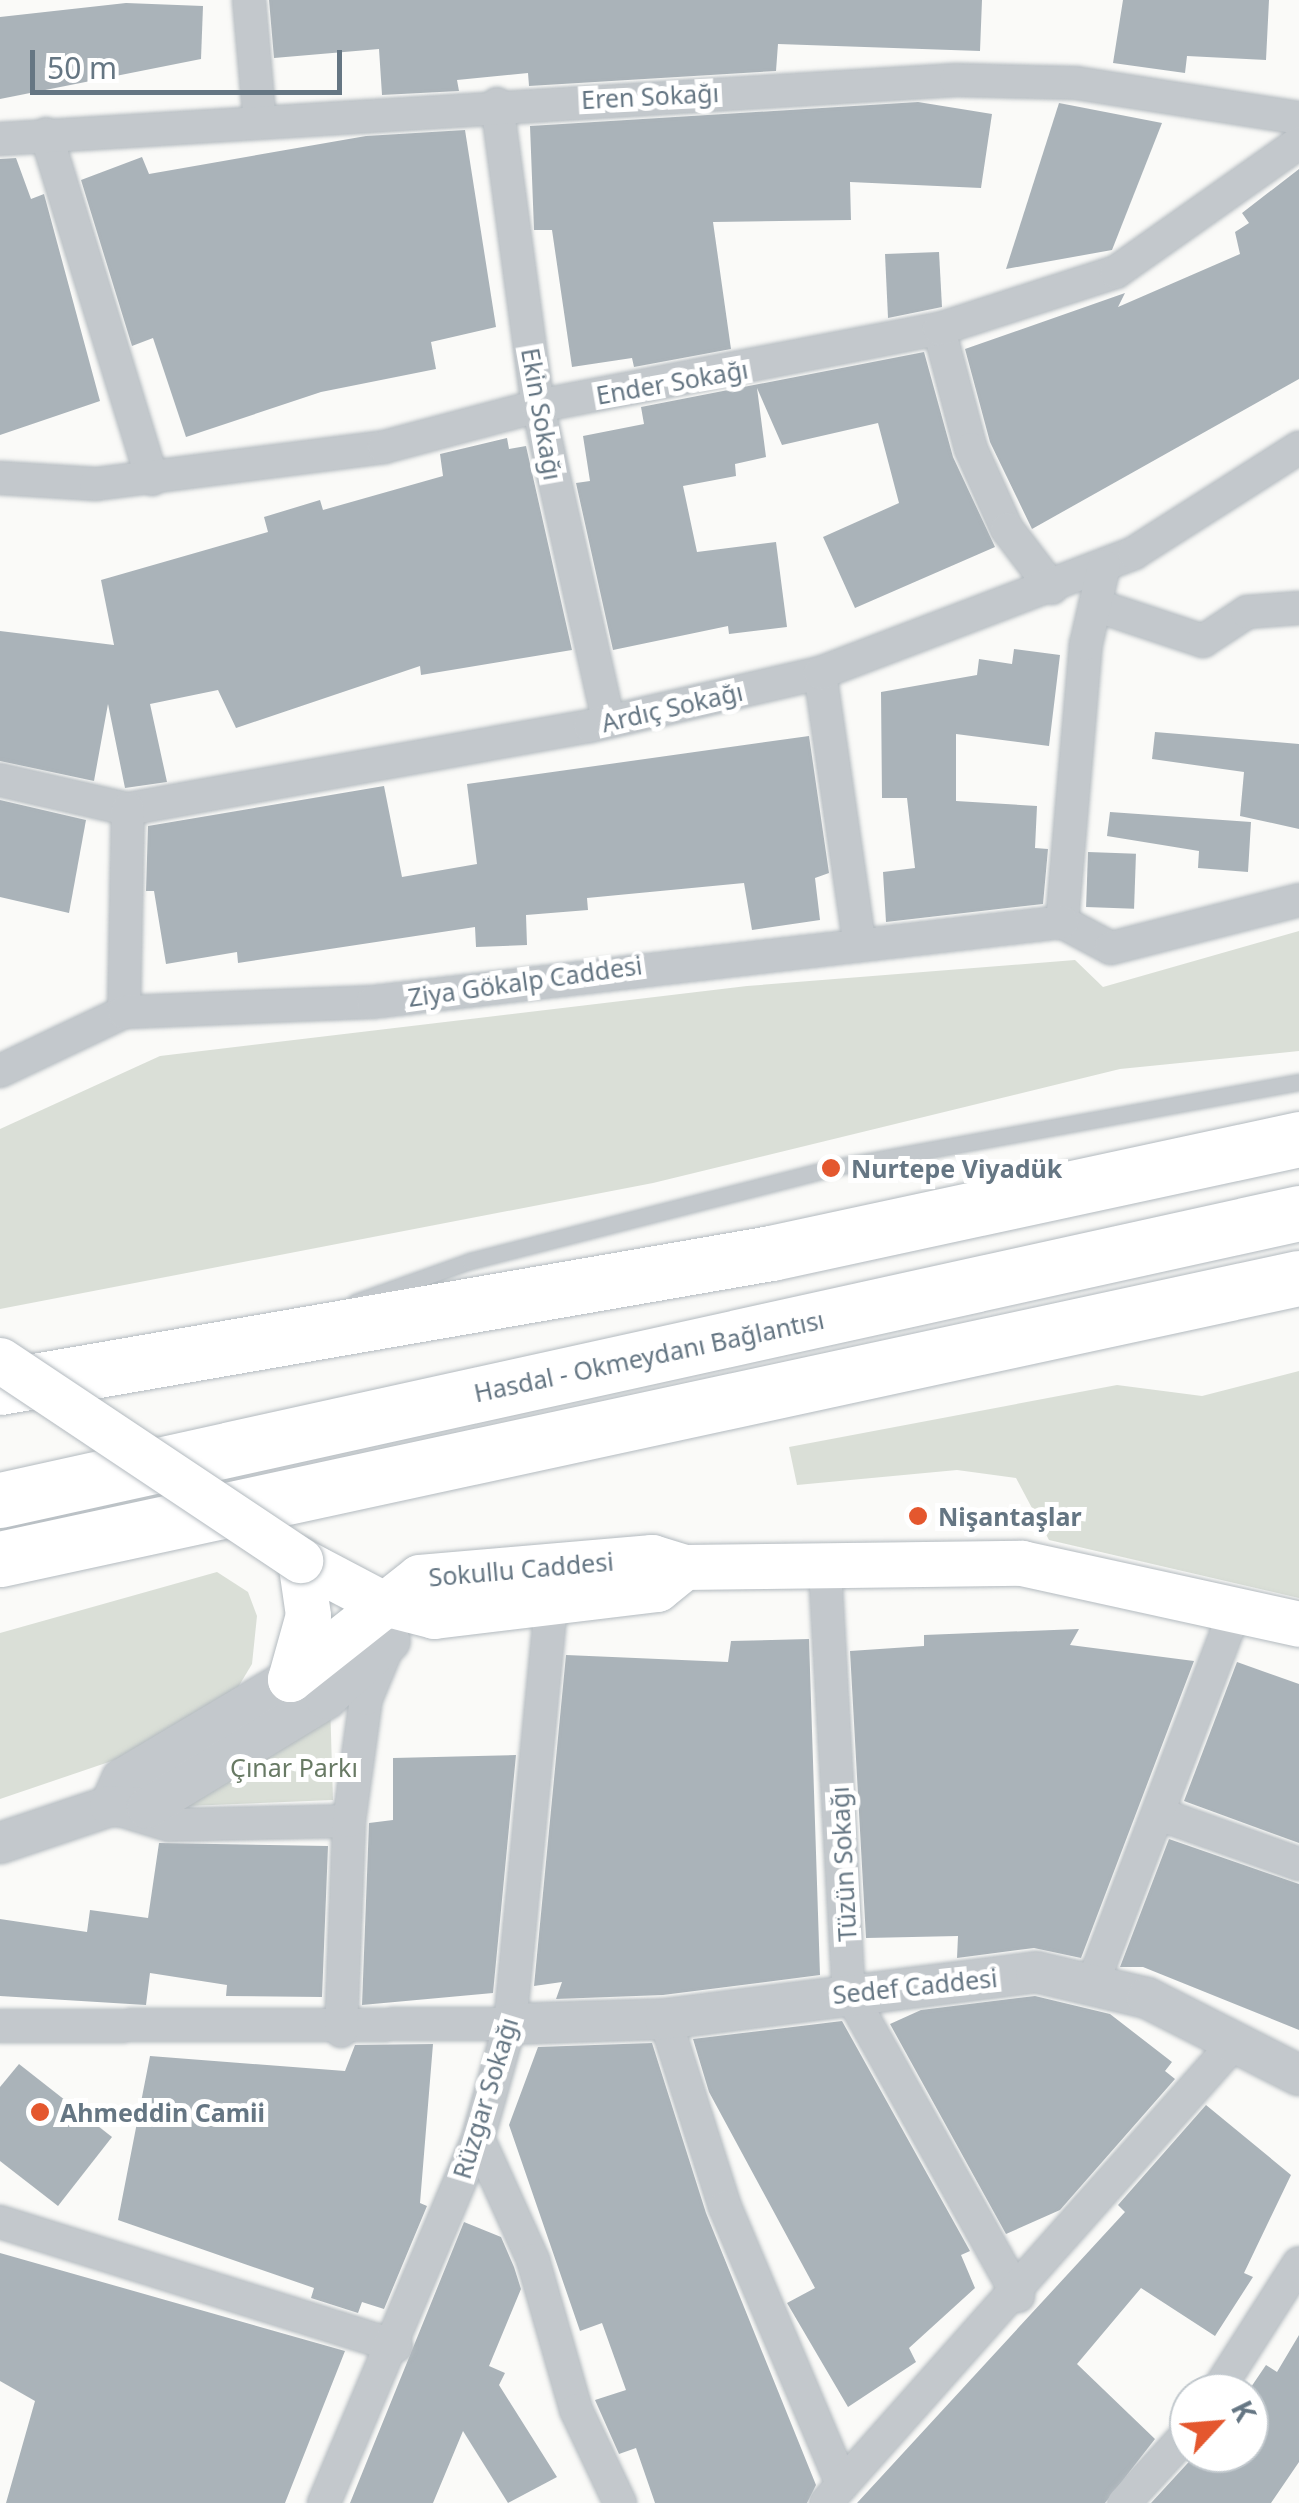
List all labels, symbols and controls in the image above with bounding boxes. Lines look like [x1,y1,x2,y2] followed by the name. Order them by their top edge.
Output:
[35,30,348,92] scale bar
[47,47,117,88] text: 50 m
[580,77,720,115] street label: Eren Sokağı
[516,346,568,482] street label: Ekin Sokağı
[594,354,750,410] street label: Ender Sokağı
[598,676,746,738] street label: Ardıç Sokağı
[406,950,644,1012] street label: Ziya Gökalp Caddesi
[851,1153,1062,1183] place label: Nurtepe Viyadük
[820,1157,842,1179] marker: Nurtepe Viyadük
[471,1304,827,1408] street label: Hasdal - Okmeydanı Bağlantısı
[938,1501,1082,1531] place label: Nişantaşlar
[907,1505,929,1527] marker: Nişantaşlar
[427,1546,615,1592] street label: Sokullu Caddesi
[230,1752,358,1782] park label: Çınar Parkı
[824,1786,862,1942] street label: Tüzün Sokağı
[831,1962,999,2010] street label: Sedef Caddesi
[446,2014,524,2182] street label: Rüzgar Sokağı
[60,2097,265,2127] place label: Ahmeddin Camii
[29,2101,51,2123] marker: Ahmeddin Camii
[1169,2373,1269,2473] north arrow
[1223,2394,1265,2427] text: K

